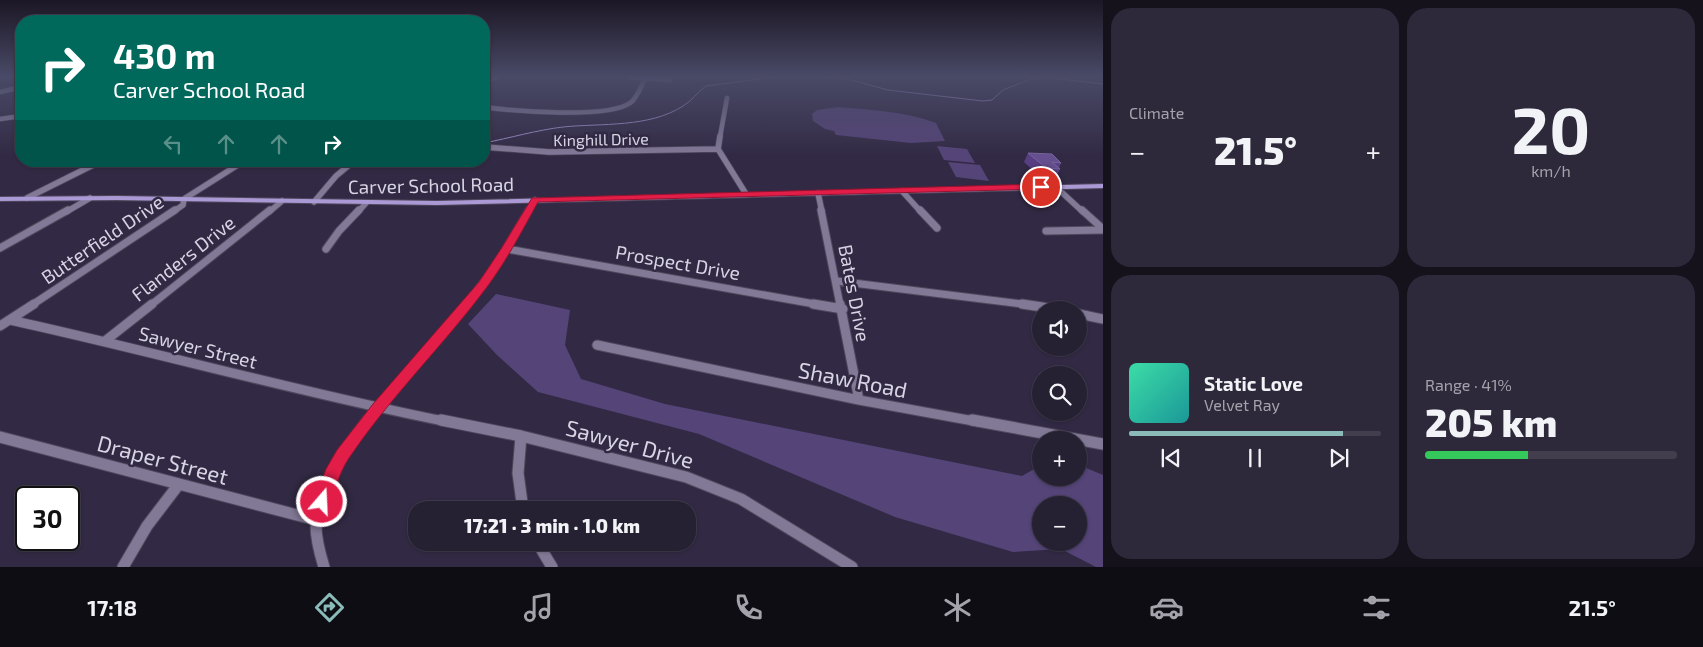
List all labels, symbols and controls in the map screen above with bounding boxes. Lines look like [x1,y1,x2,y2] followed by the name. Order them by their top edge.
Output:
[113,34,216,76] text: 430 m
[30,35,95,100] icon: right
[113,76,305,102] text: Carver School Road
[1512,89,1590,167] text: 20
[1129,103,1184,122] text: Climate
[1214,127,1297,173] text: 21.5°
[553,129,649,149] street label: Kinghill Drive
[159,130,187,158] icon: left
[212,130,240,158] icon: ahead
[265,130,293,158] icon: ahead
[318,130,346,158] icon: right
[1129,134,1145,168] text: −
[1366,134,1381,168] text: +
[1531,161,1571,180] text: km/h
[1020,166,1062,208] pin
[348,172,514,198] street label: Carver School Road
[1027,173,1055,201] icon: arrive
[36,190,168,288] street label: Butterfield Drive
[127,210,239,306] street label: Flanders Drive
[614,240,742,284] street label: Prospect Drive
[834,242,876,344] street label: Bates Drive
[1032,301,1087,551] map controls
[1032,301,1087,356] button: sound
[136,321,260,373] street label: Sawyer Street
[796,356,910,402] street label: Shaw Road
[1032,366,1087,421] button: search
[1204,372,1303,395] text: Static Love
[1425,375,1512,394] text: Range · 41%
[1204,395,1280,414] text: Velvet Ray
[1425,399,1557,445] text: 205 km
[563,413,697,473] street label: Sawyer Drive
[95,429,231,489] street label: Draper Street
[1032,431,1087,486] button: +
[1157,444,1185,472] icon: previous
[1241,444,1269,472] icon: pause
[1325,444,1353,472] icon: next
[295,475,347,527] position arrow
[15,486,80,551] speed limit sign: 30
[1032,496,1087,551] button: −
[464,514,640,537] text: 17:21 · 3 min · 1.0 km
[312,590,347,625] icon: directions
[521,590,556,625] icon: music
[731,590,766,625] icon: phone
[940,590,975,625] icon: climate
[1149,590,1184,625] icon: car
[1359,590,1394,625] icon: filters
[87,594,137,620] text: 17:18
[1568,594,1616,620] text: 21.5°

